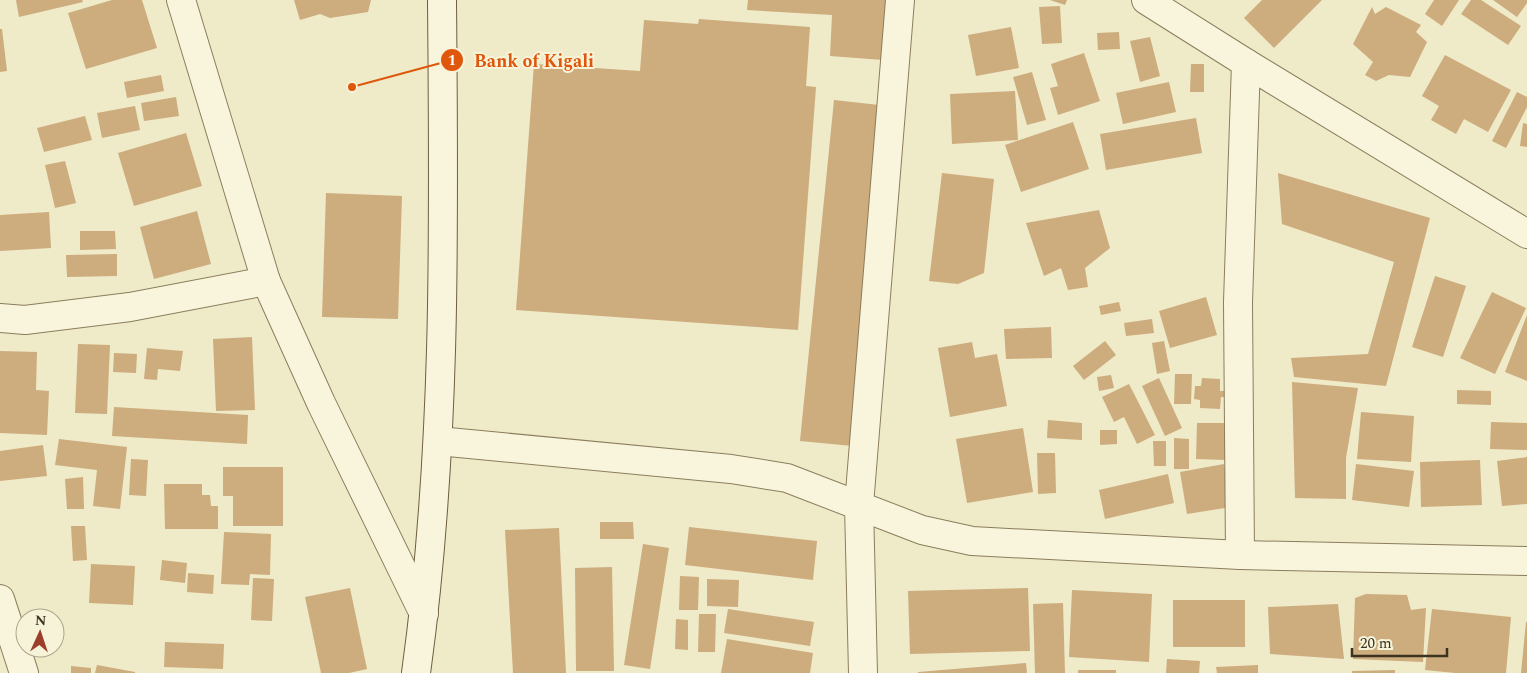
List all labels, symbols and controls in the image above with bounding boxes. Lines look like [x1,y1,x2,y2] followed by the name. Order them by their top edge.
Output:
[439,44,604,77] callout: Bank of Kigali
[474,48,594,75] text: Bank of Kigali
[448,49,456,72] text: 1
[15,608,65,658] north arrow
[34,610,47,631] text: N
[1352,626,1447,658] scale bar
[1360,632,1392,655] text: 20 m

